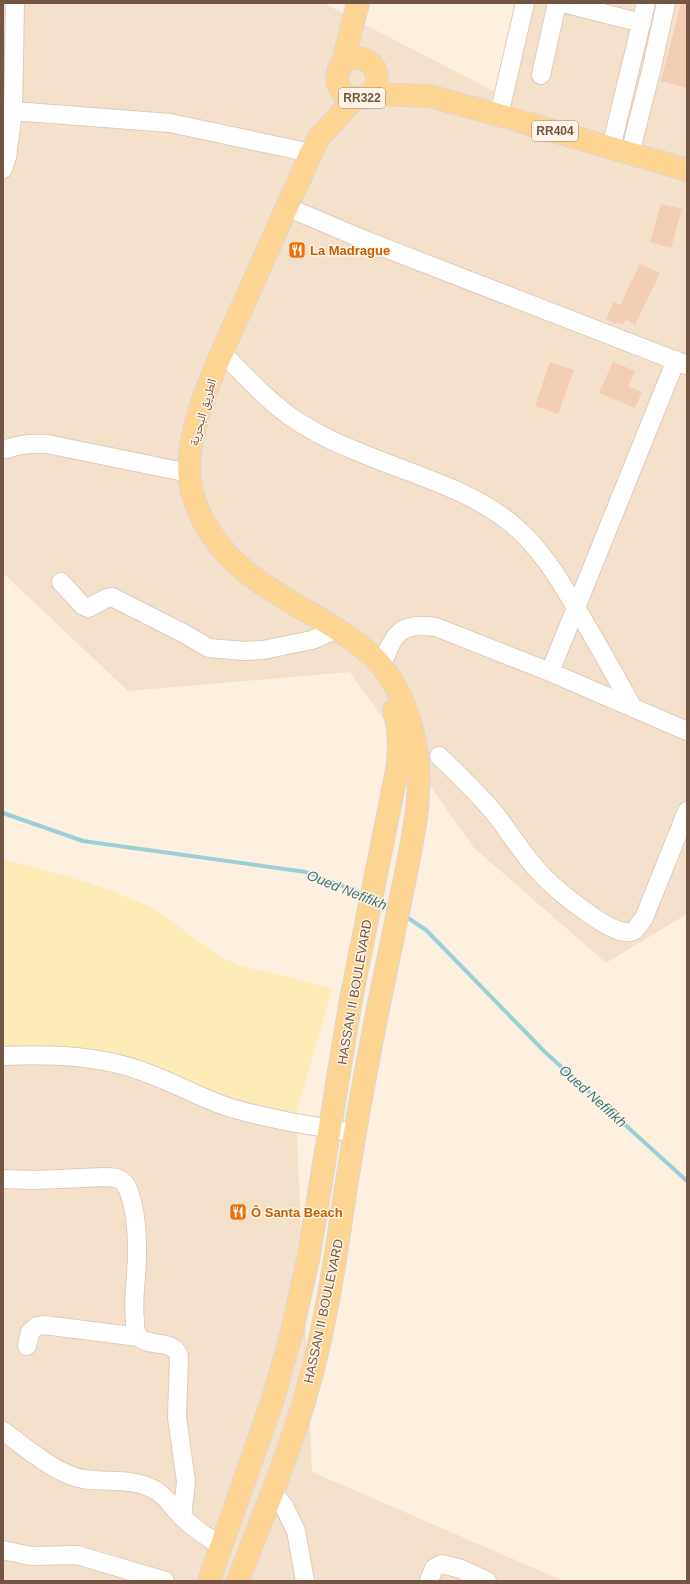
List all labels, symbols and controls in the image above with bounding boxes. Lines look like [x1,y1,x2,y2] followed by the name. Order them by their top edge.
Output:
[339,88,385,108] road number: RR322
[532,121,578,141] road number: RR404
[287,240,307,260] restaurant icon: La Madrague
[310,243,390,258] place label: La Madrague
[186,377,220,448] street label: الطريق البحرية
[305,867,390,913] water label: Oued Nefifikh
[334,918,375,1066] street label: HASSAN II BOULEVARD
[556,1062,630,1130] water label: Oued Nefifikh
[228,1202,248,1222] restaurant icon: Ô Santa Beach
[251,1205,343,1220] place label: Ô Santa Beach
[301,1238,346,1385] street label: HASSAN II BOULEVARD

